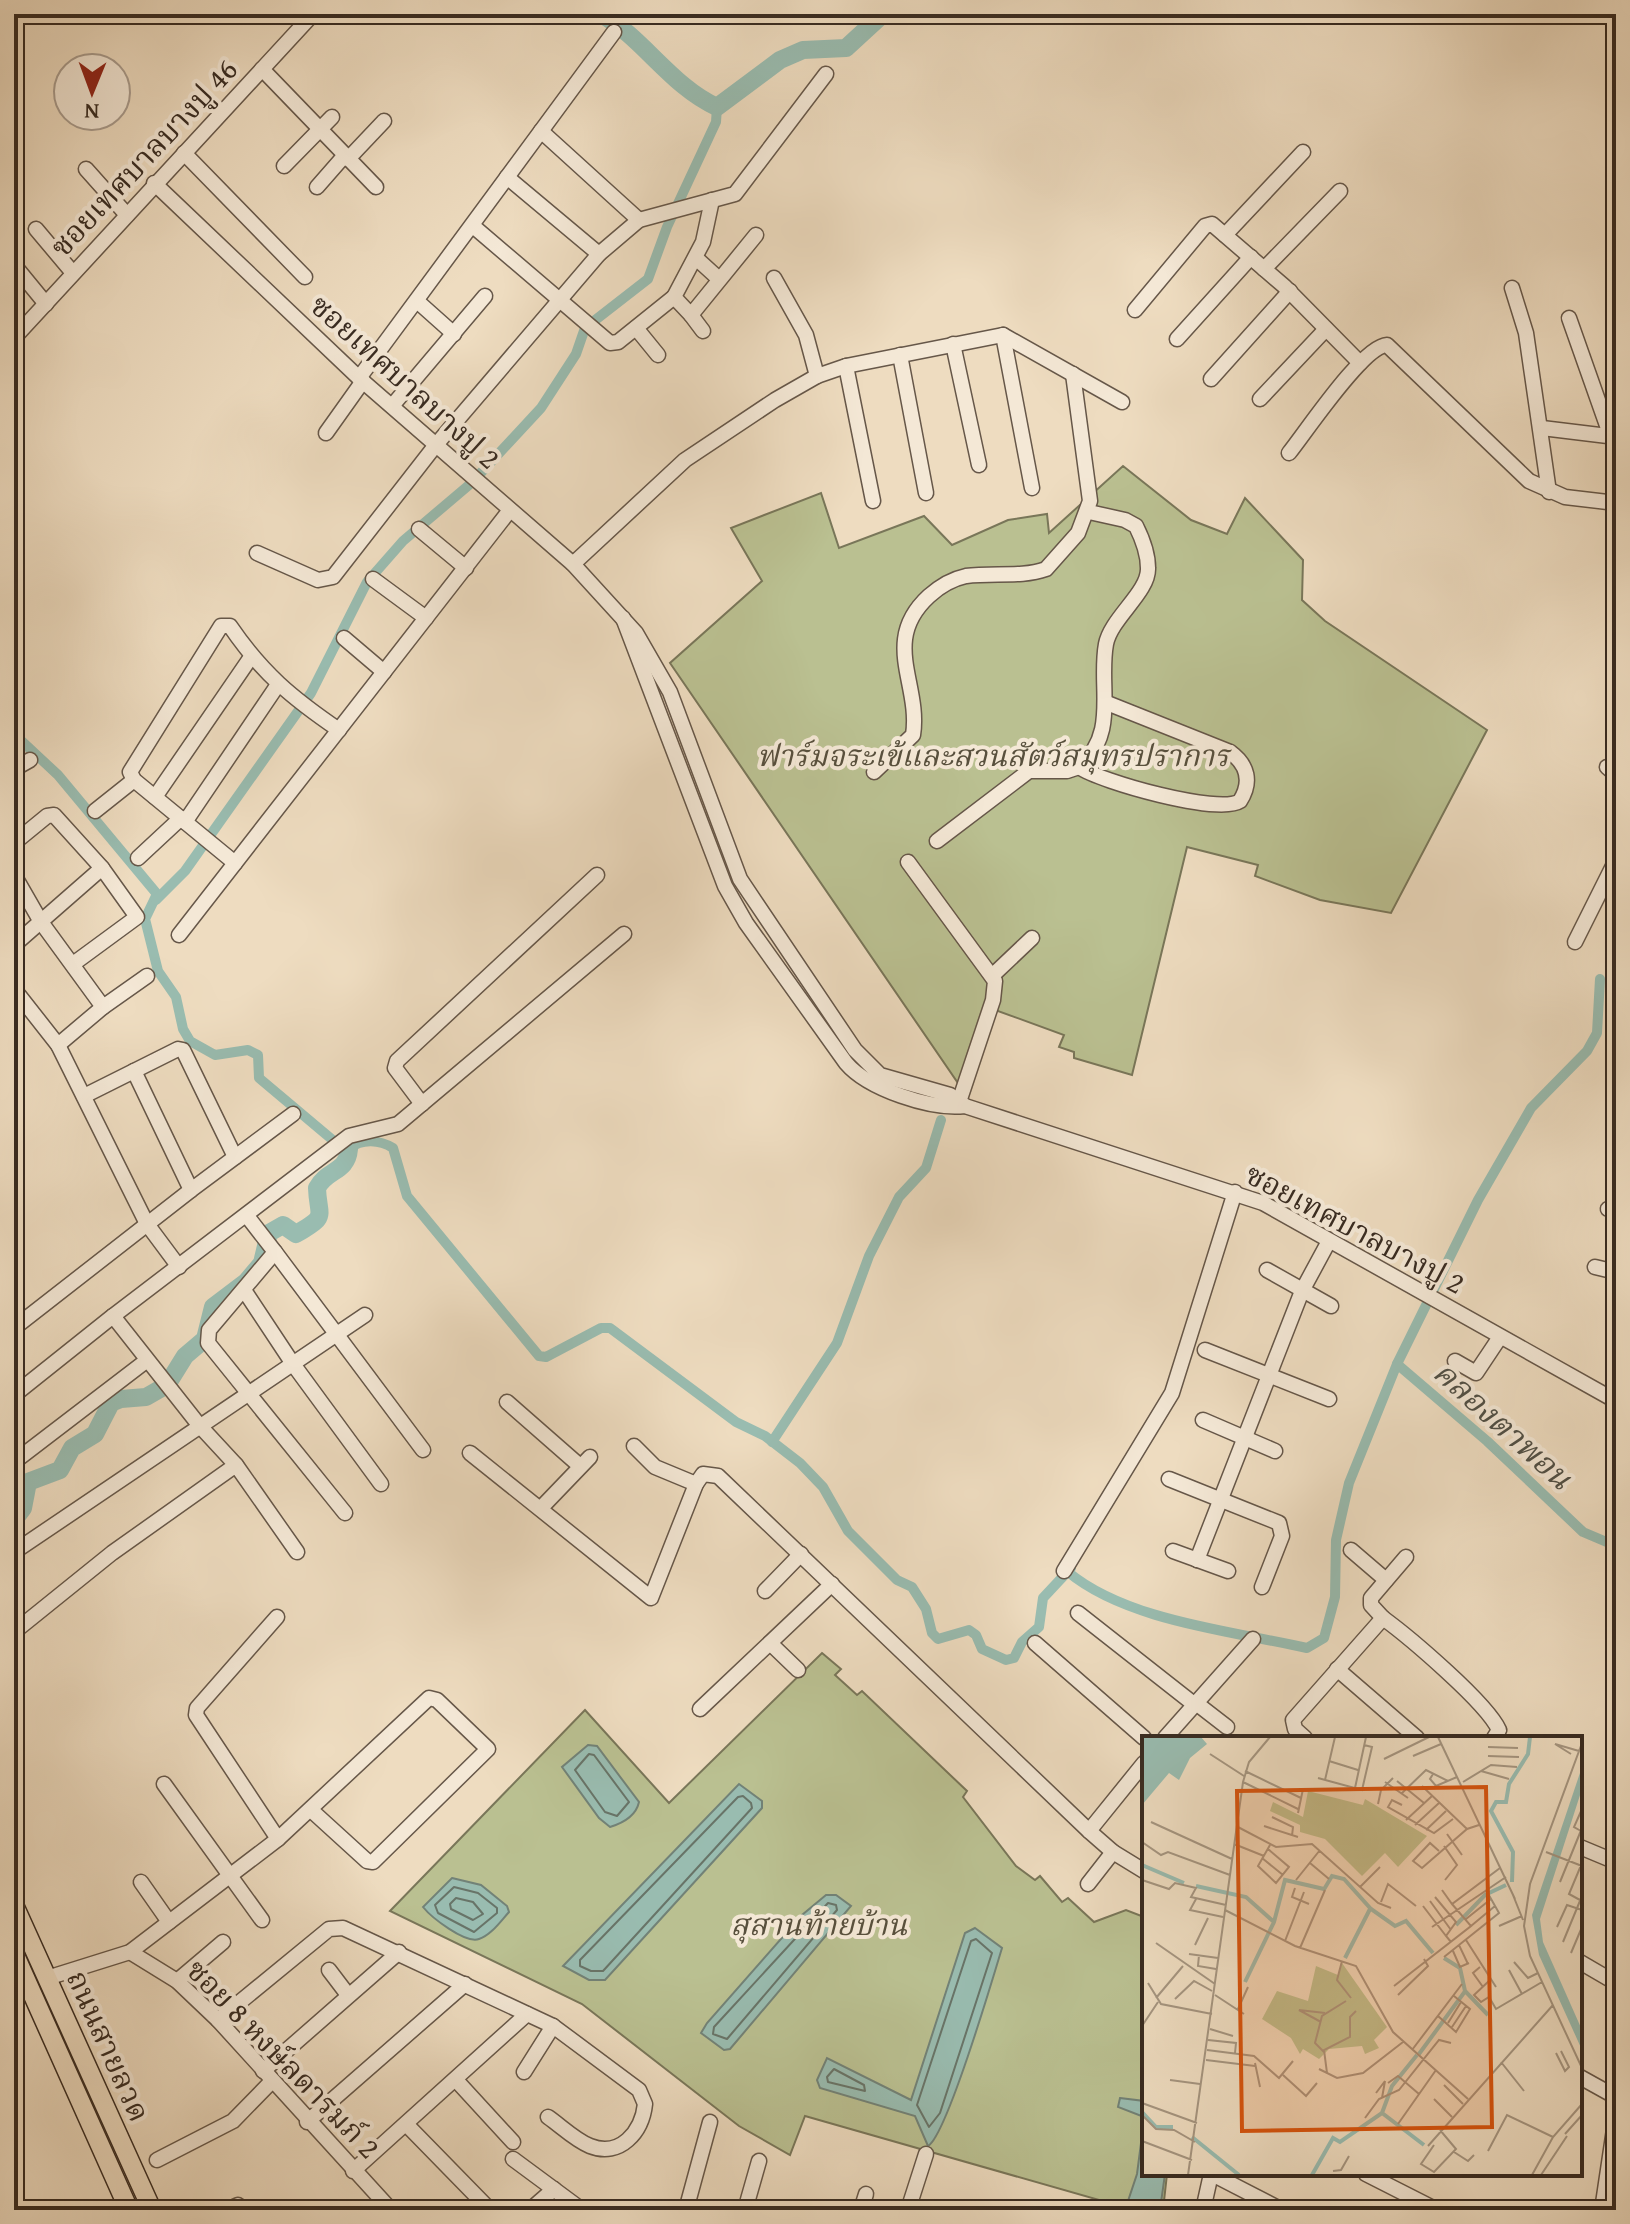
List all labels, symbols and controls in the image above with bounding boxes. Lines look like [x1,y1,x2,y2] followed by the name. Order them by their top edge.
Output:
[39,48,247,266] street label: ซอยเทศบาลบางปู 46
[52,52,132,132] north arrow
[84,96,99,128] text: N
[301,284,511,479] street label: ซอยเทศบาลบางปู 2
[757,733,1232,777] park label: ฟาร์มจระเข้และสวนสัตว์สมุทรปราการ
[1238,1152,1473,1305] street label: ซอยเทศบาลบางปู 2
[1423,1349,1584,1501] water label: คลองตาพอน
[1142,1736,1582,2176] inset map
[731,1902,908,1946] park label: สุสานท้ายบ้าน
[177,1949,391,2168] street label: ซอย 8 หงษ์ลดารมภ์ 2
[56,1963,162,2128] street label: ถนนสายลวด

